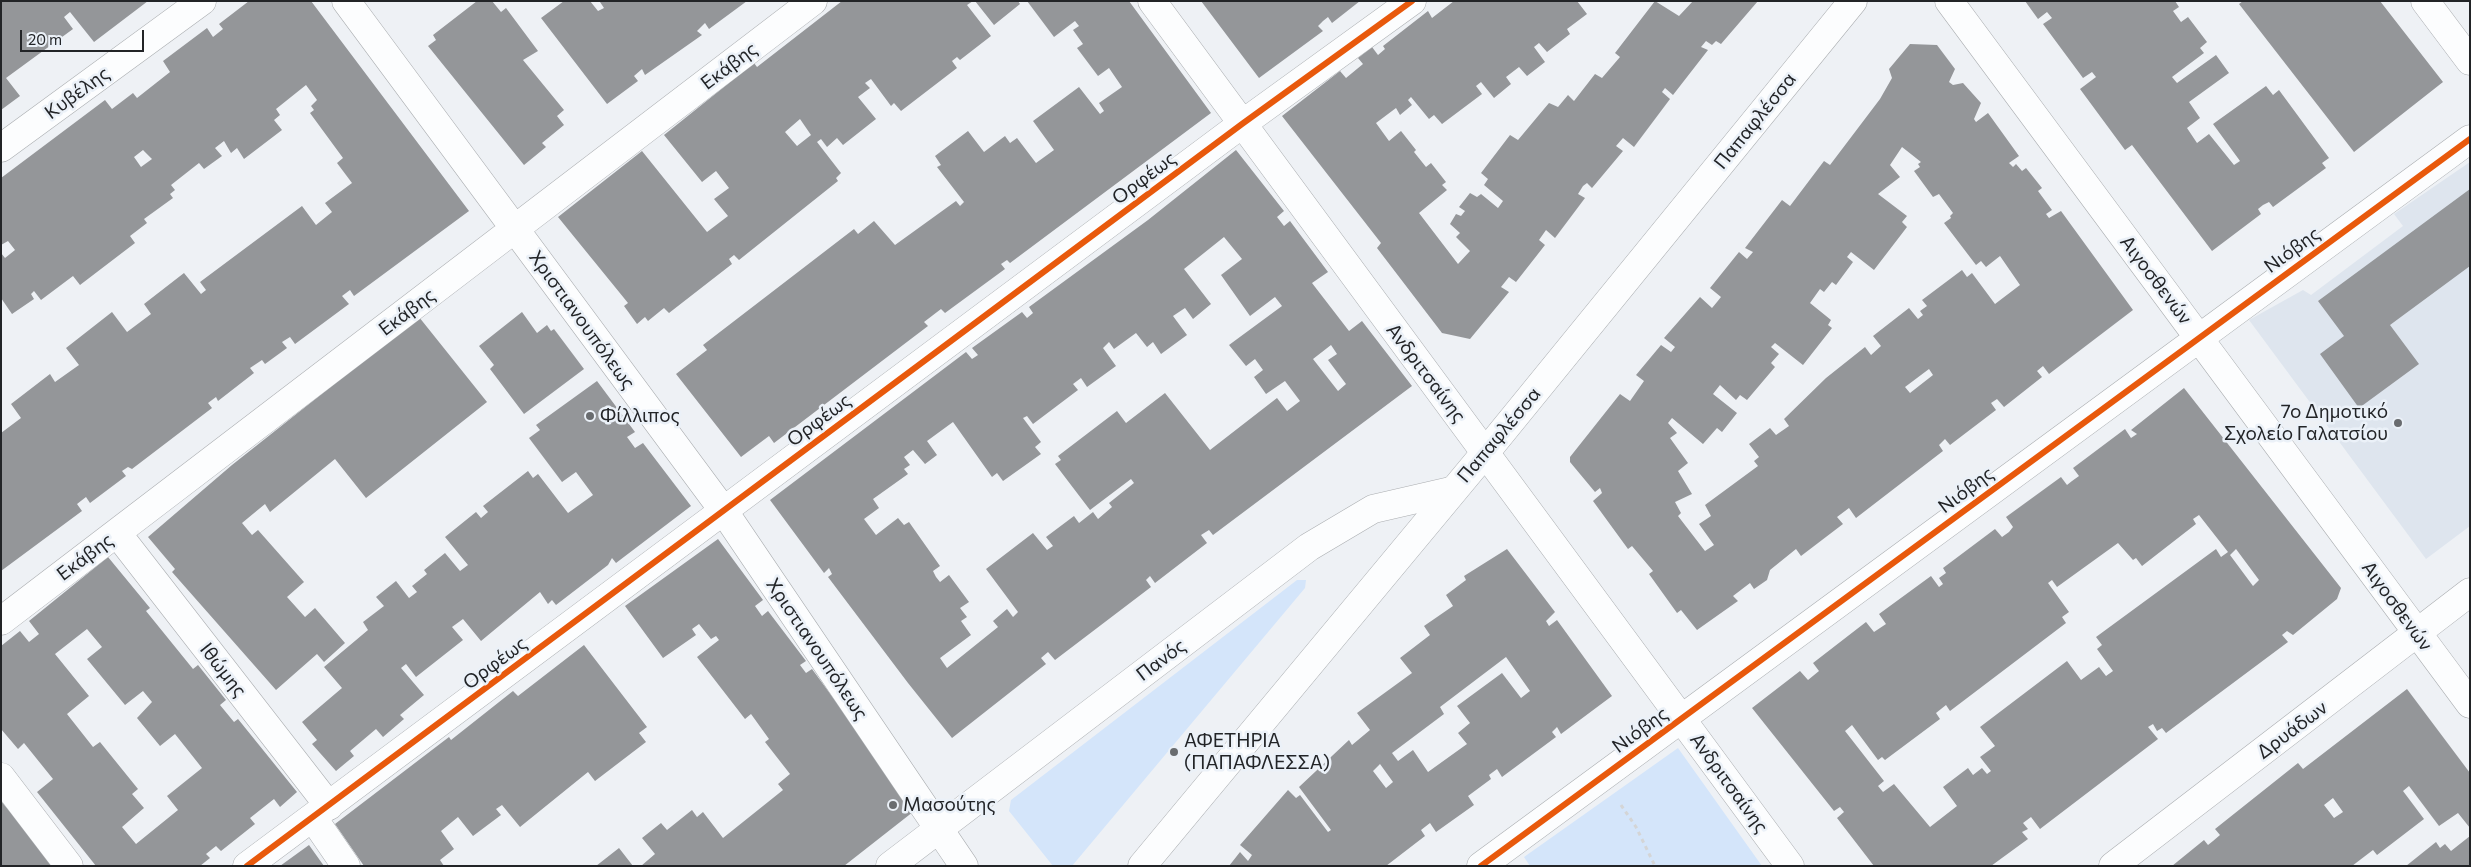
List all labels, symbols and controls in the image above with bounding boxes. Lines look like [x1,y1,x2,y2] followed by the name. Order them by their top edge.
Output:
[22,20,146,52] scale bar
[28,30,62,48] text: 20 m
[696,37,762,95] street label: Εκάβης
[40,62,114,124] street label: Κυβέλης
[1709,68,1801,174] street label: Παπαφλέσσα
[1108,147,1180,209] street label: Ορφέως
[2260,222,2324,278] street label: Νιόβης
[2115,231,2197,329] street label: Αιγοσθενών
[524,246,640,394] street label: Χριστιανουπόλεως
[374,283,440,341] street label: Εκάβης
[1382,319,1470,427] street label: Ανδριτσαίνης
[1453,383,1545,487] street label: Παπαφλέσσα
[783,389,855,451] street label: Ορφέως
[2224,401,2388,445] place label: 7ο Δημοτικό Σχολείο Γαλατσίου
[600,405,680,427] place label: Φίλλιπος
[584,410,596,422] marker: Φίλλιπος
[2392,417,2404,429] marker: 7ο Δημοτικό Σχολείο Γαλατσίου
[1934,462,1998,518] street label: Νιόβης
[52,528,118,586] street label: Εκάβης
[2357,557,2437,655] street label: Αιγοσθενών
[761,574,873,724] street label: Χριστιανουπόλεως
[459,632,531,694] street label: Ορφέως
[1132,634,1190,686] street label: Πανός
[195,638,251,702] street label: Ιθώμης
[2252,696,2332,764] street label: Δρυάδων
[1608,702,1672,758] street label: Νιόβης
[1685,729,1773,837] street label: Ανδριτσαίνης
[1184,730,1330,774] place label: ΑΦΕΤΗΡΙΑ (ΠΑΠΑΦΛΕΣΣΑ)
[1168,746,1180,758] marker: ΑΦΕΤΗΡΙΑ (ΠΑΠΑΦΛΕΣΣΑ)
[903,794,996,816] place label: Μασούτης
[887,799,899,811] marker: Μασούτης

